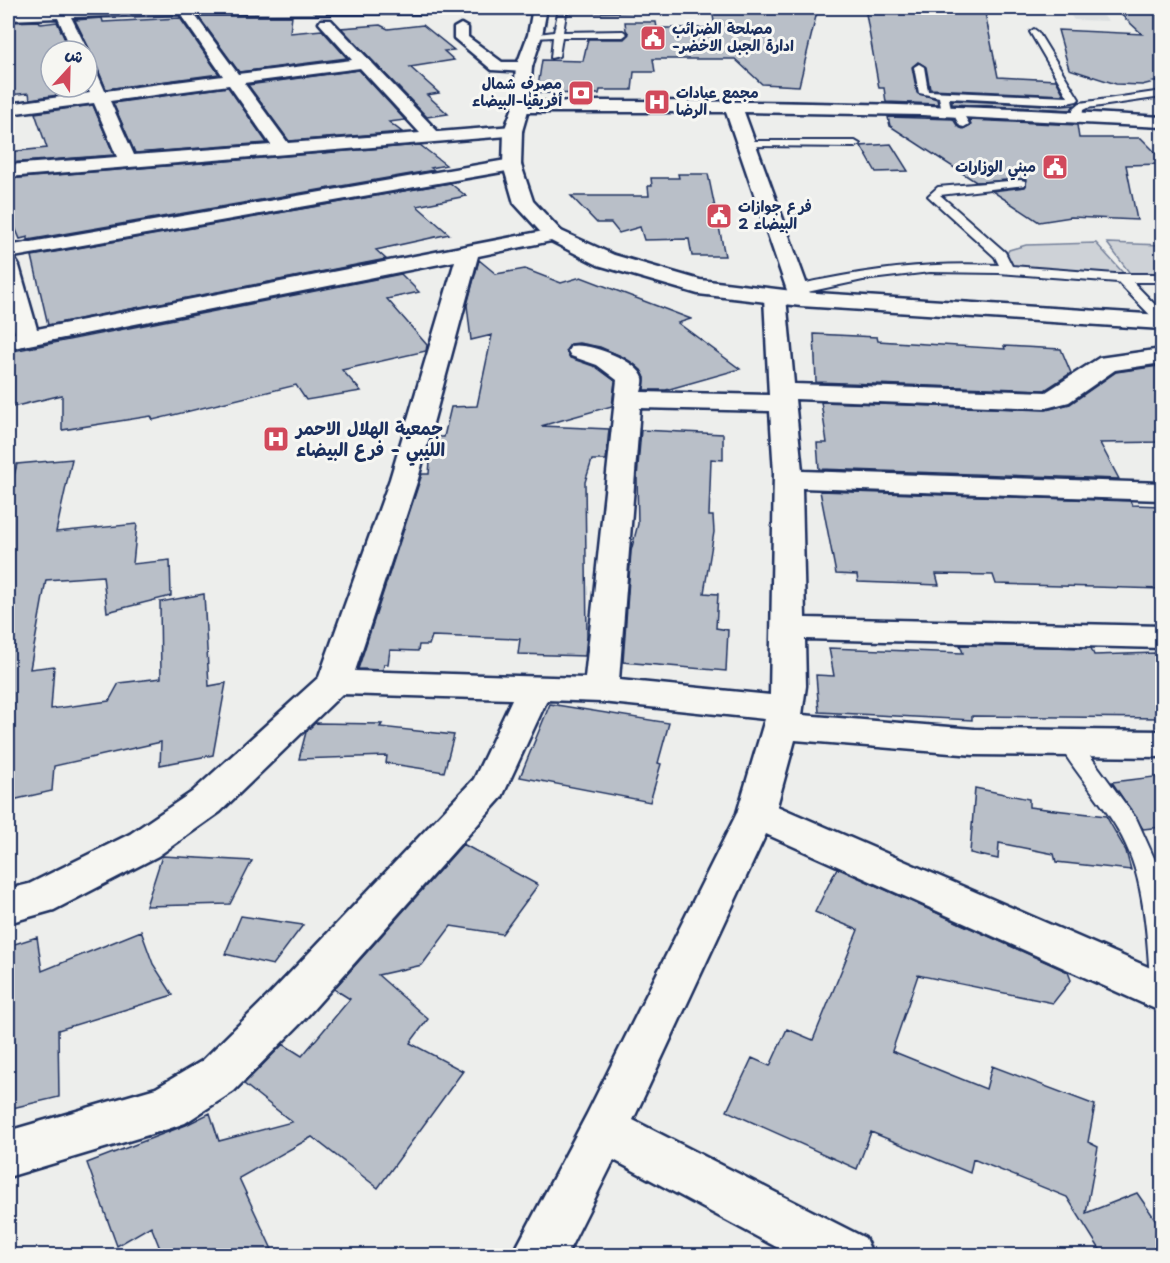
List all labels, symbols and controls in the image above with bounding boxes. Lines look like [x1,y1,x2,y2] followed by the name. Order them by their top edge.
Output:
[672,19,794,56] place label: مصلحة الضرائب -ادارة الجبل الاخضر
[638,23,668,53] public building icon: مصلحة الضرائب -ادارة الجبل الاخضر
[39,39,99,99] north arrow
[62,43,87,69] text: ش
[472,74,563,111] place label: مصرف شمال أفريقيا-البيضاء
[566,78,596,108] bank icon: مصرف شمال أفريقيا-البيضاء
[676,83,759,120] place label: مجمع عيادات الرضا
[642,87,672,117] hospital icon: مجمع عيادات الرضا
[1040,152,1070,182] public building icon: مبني الوزارات
[955,157,1036,181] place label: مبني الوزارات
[738,197,812,234] place label: فرع جوازات البيضاء 2
[704,201,734,231] public building icon: فرع جوازات البيضاء 2
[294,417,445,466] place label: جمعية الهلال الاحمر الليبي - فرع البيضاء
[261,424,291,454] hospital icon: جمعية الهلال الاحمر الليبي - فرع البيضاء

